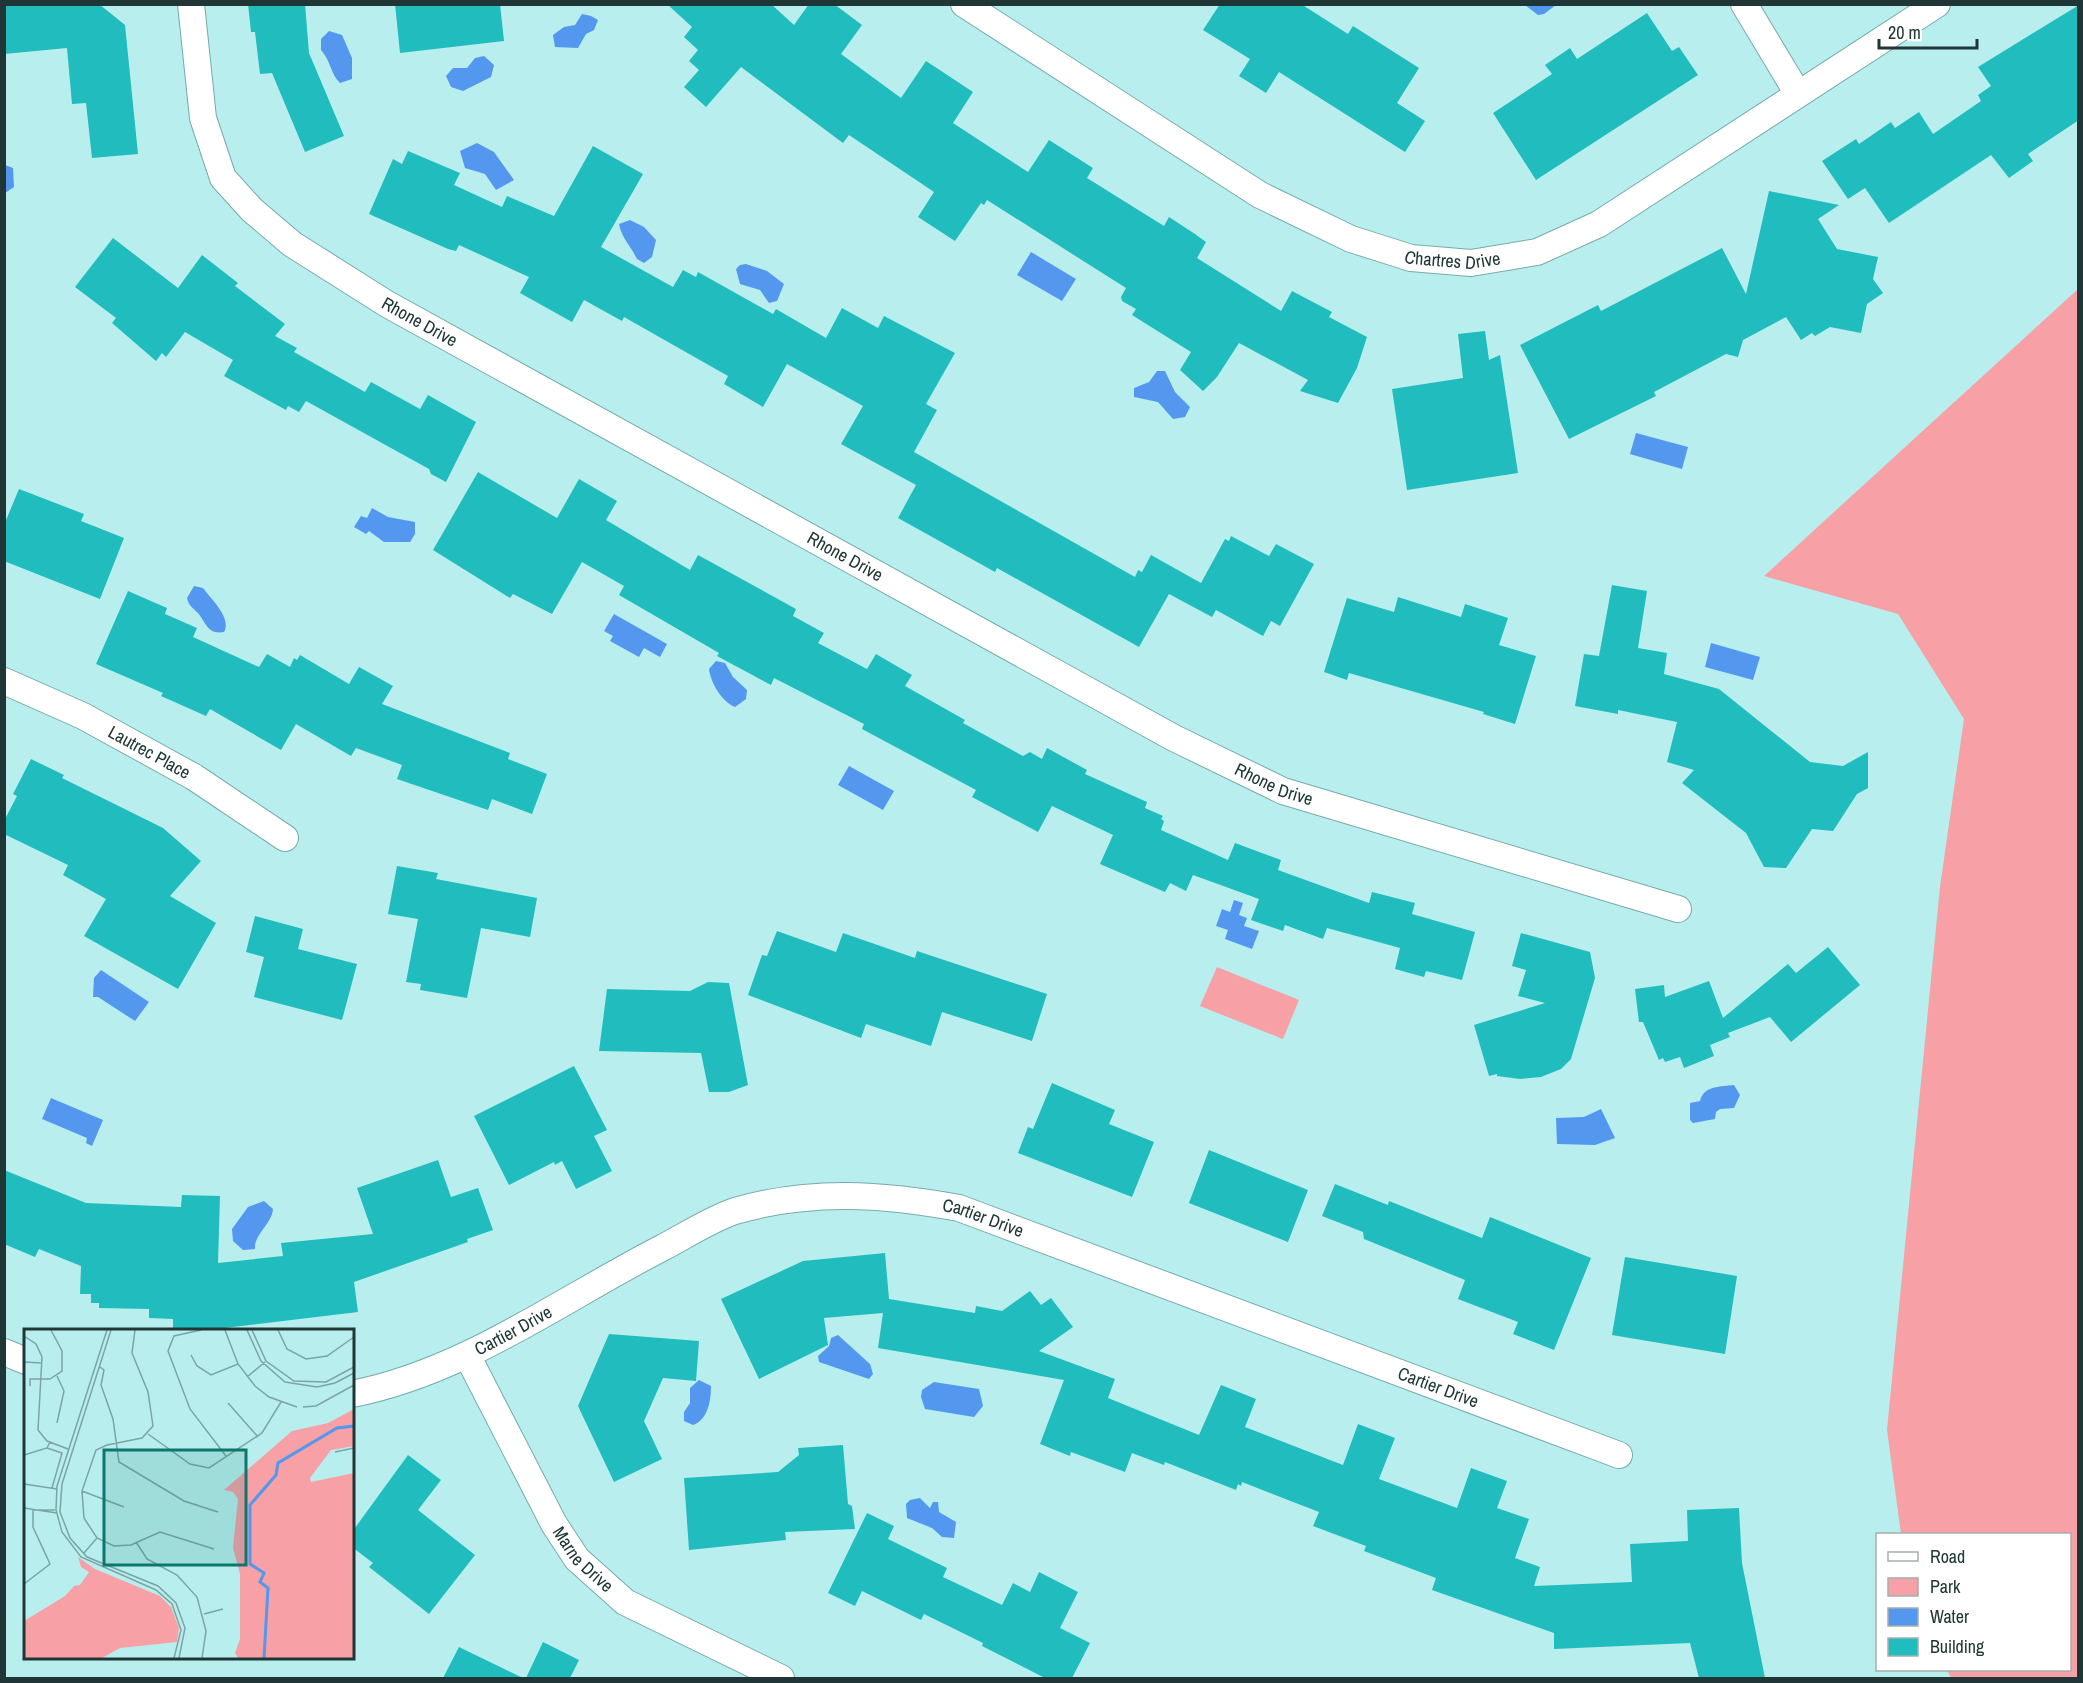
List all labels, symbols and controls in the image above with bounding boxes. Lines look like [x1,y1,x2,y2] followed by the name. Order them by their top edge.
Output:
[1879,12,1976,50] scale bar
[1888,20,1921,45] text: 20 m
[1401,244,1502,275] street label: Chartres Drive
[377,290,462,352] street label: Rhone Drive
[803,525,888,587] street label: Rhone Drive
[104,719,195,785] street label: Lautrec Place
[1231,756,1316,811] street label: Rhone Drive
[941,1192,1027,1243] street label: Cartier Drive
[470,1299,556,1361] street label: Cartier Drive
[24,1329,354,1659] inset map
[1394,1360,1482,1413] street label: Cartier Drive
[547,1521,619,1598] street label: Marne Drive
[1876,1533,2071,1671] legend
[1930,1544,1965,1569] text: Road
[1930,1574,1961,1599] text: Park
[1930,1604,1969,1629] text: Water
[1930,1634,1985,1659] text: Building

